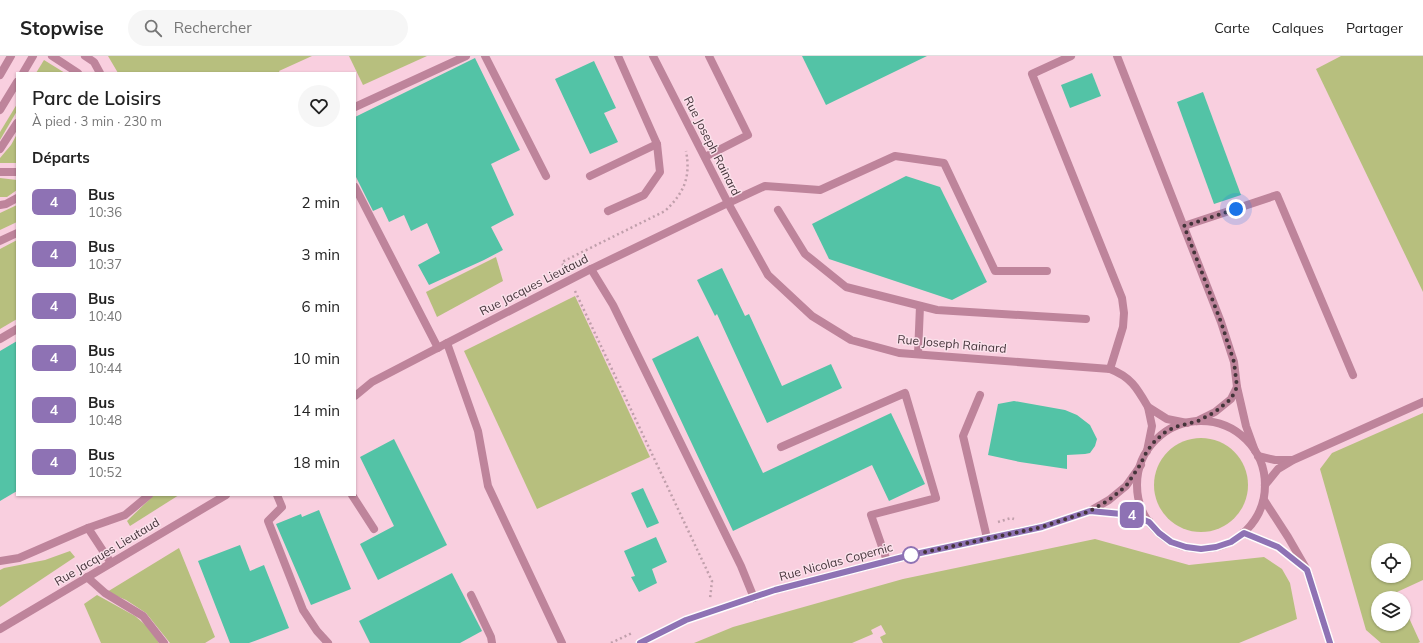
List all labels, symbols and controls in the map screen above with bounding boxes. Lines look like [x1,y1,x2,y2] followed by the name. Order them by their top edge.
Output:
[128,10,408,46] search box
[20,16,104,40] text: Stopwise
[142,17,164,39] icon: search
[174,18,252,37] text: Rechercher
[1214,19,1250,37] text: Carte
[1272,19,1324,37] text: Calques
[1346,19,1403,37] text: Partager
[298,85,340,127] button: heart
[32,86,161,110] text: Parc de Loisirs
[681,94,744,198] street label: Rue Joseph Rainard
[32,113,162,129] text: À pied · 3 min · 230 m
[32,148,90,167] text: Départs
[88,185,115,204] text: Bus
[50,193,58,211] text: 4
[302,193,340,212] text: 2 min
[1226,199,1246,219] your location
[88,204,122,220] text: 10:36
[88,237,115,256] text: Bus
[50,245,58,263] text: 4
[302,245,340,264] text: 3 min
[477,251,591,318] street label: Rue Jacques Lieutaud
[88,256,122,272] text: 10:37
[88,289,115,308] text: Bus
[50,297,58,315] text: 4
[302,297,340,316] text: 6 min
[88,308,122,324] text: 10:40
[897,331,1007,356] street label: Rue Joseph Rainard
[88,341,115,360] text: Bus
[50,349,58,367] text: 4
[293,349,340,368] text: 10 min
[88,360,122,376] text: 10:44
[88,393,115,412] text: Bus
[50,401,58,419] text: 4
[293,401,340,420] text: 14 min
[88,412,122,428] text: 10:48
[88,445,115,464] text: Bus
[50,453,58,471] text: 4
[293,453,340,472] text: 18 min
[88,464,122,480] text: 10:52
[1119,502,1145,528] line badge: 4
[1128,506,1136,524] text: 4
[51,514,162,589] street label: Rue Jacques Lieutaud
[777,539,894,584] street label: Rue Nicolas Copernic
[1371,543,1411,631] map controls
[1371,543,1411,583] button: locate
[902,546,920,564] unlabelled marker
[1371,591,1411,631] button: layers

